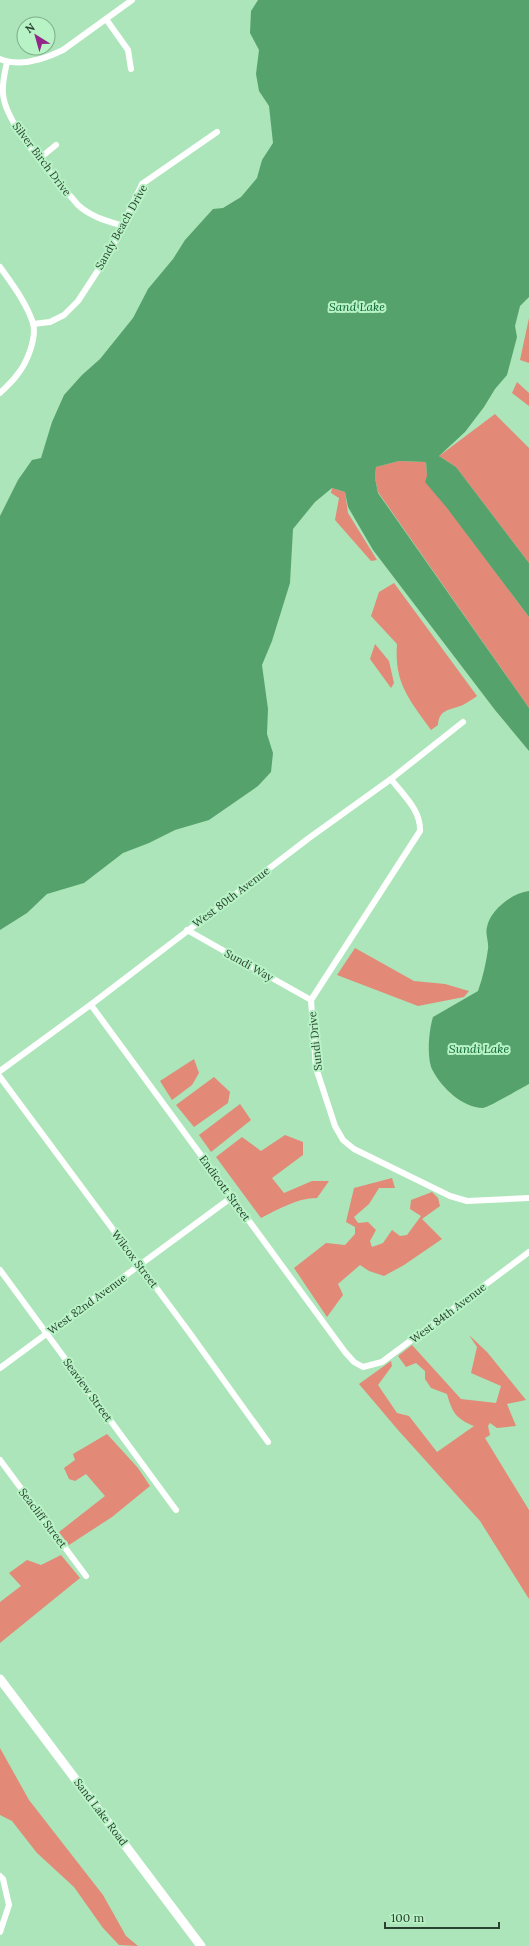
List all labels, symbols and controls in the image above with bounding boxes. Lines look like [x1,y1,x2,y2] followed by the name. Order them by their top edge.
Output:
[16,16,56,56] north arrow
[22,20,38,36] text: N
[10,119,74,199] street label: Silver Birch Drive
[92,182,150,272] street label: Sandy Beach Drive
[329,299,385,314] water label: Sand Lake
[190,863,272,931] street label: West 80th Avenue
[222,946,276,984] street label: Sundi Way
[305,1011,325,1071] street label: Sundi Drive
[449,1041,509,1056] water label: Sundi Lake
[196,1152,254,1224] street label: Endicott Street
[109,1227,162,1291] street label: Wilcox Street
[45,1271,129,1337] street label: West 82nd Avenue
[407,1280,489,1346] street label: West 84th Avenue
[60,1355,116,1425] street label: Seaview Street
[16,1485,71,1551] street label: Seacliff Street
[71,1776,131,1849] street label: Sand Lake Road
[385,1904,499,1930] scale bar
[391,1910,424,1925] text: 100 m

